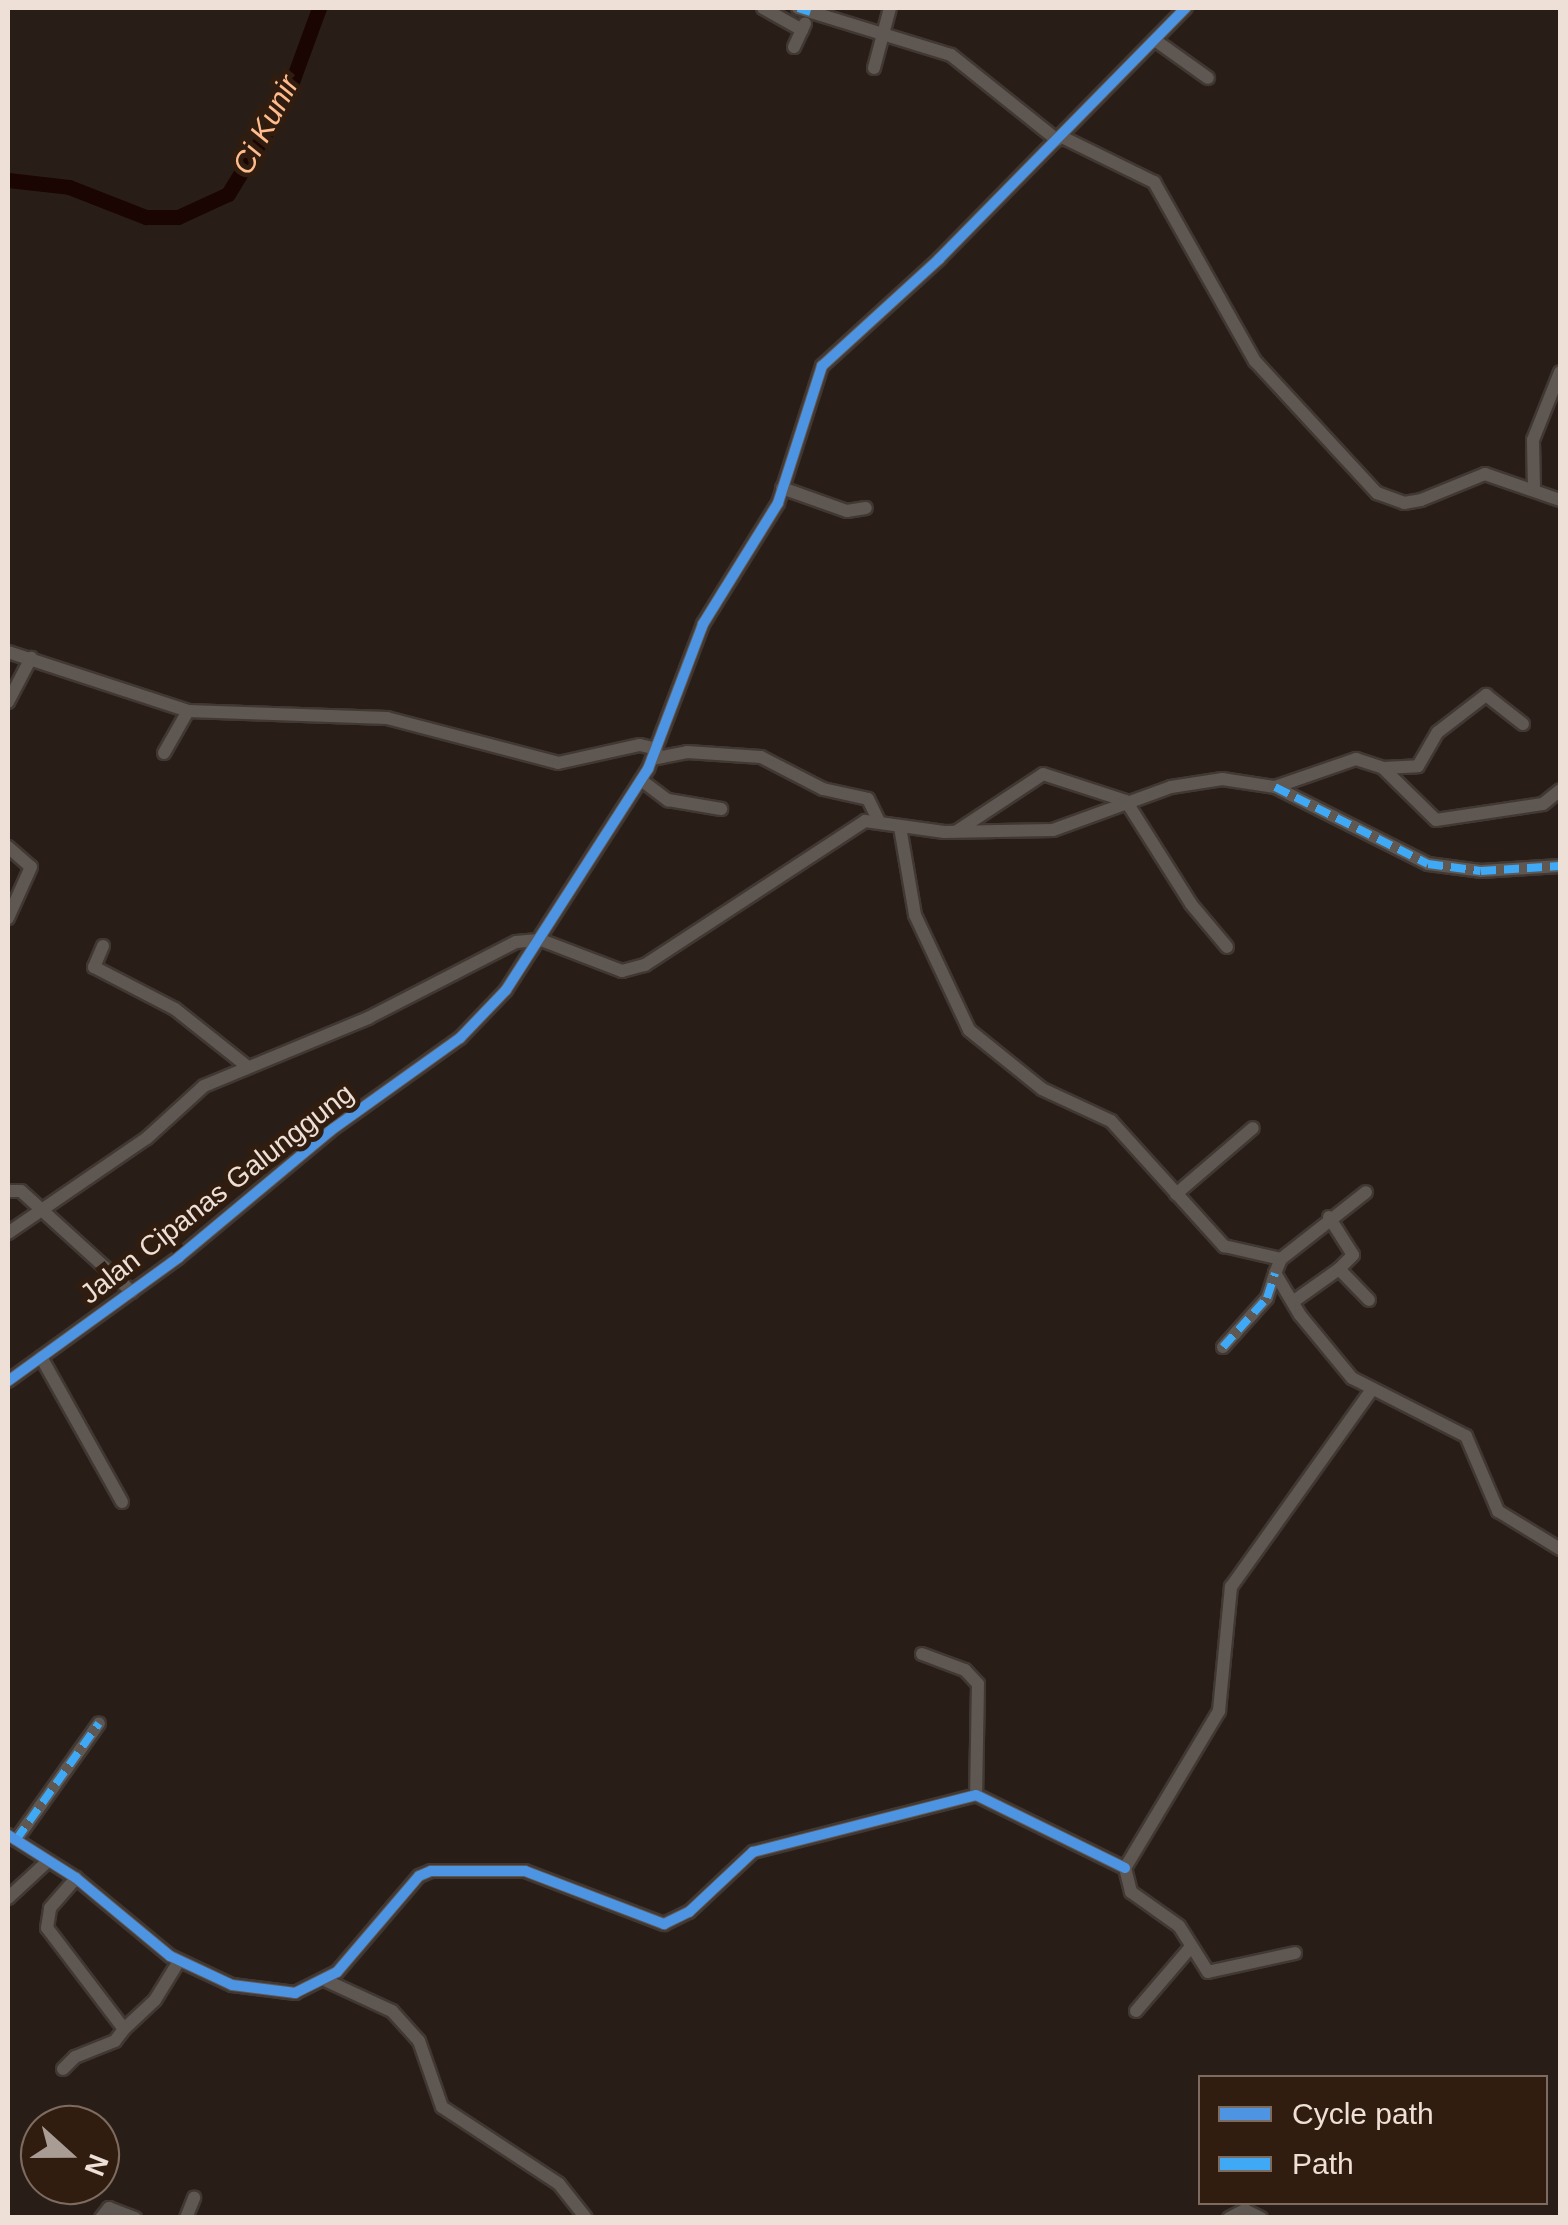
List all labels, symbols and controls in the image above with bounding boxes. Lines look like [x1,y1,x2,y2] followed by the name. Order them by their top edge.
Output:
[225,69,307,181] water label: Ci Kunir
[74,1077,360,1311] street label: Jalan Cipanas Galunggung
[1198,2075,1548,2205] legend
[1292,2097,1434,2130] text: Cycle path
[20,2105,120,2205] north arrow
[1292,2147,1354,2180] text: Path
[79,2150,115,2180] text: N

